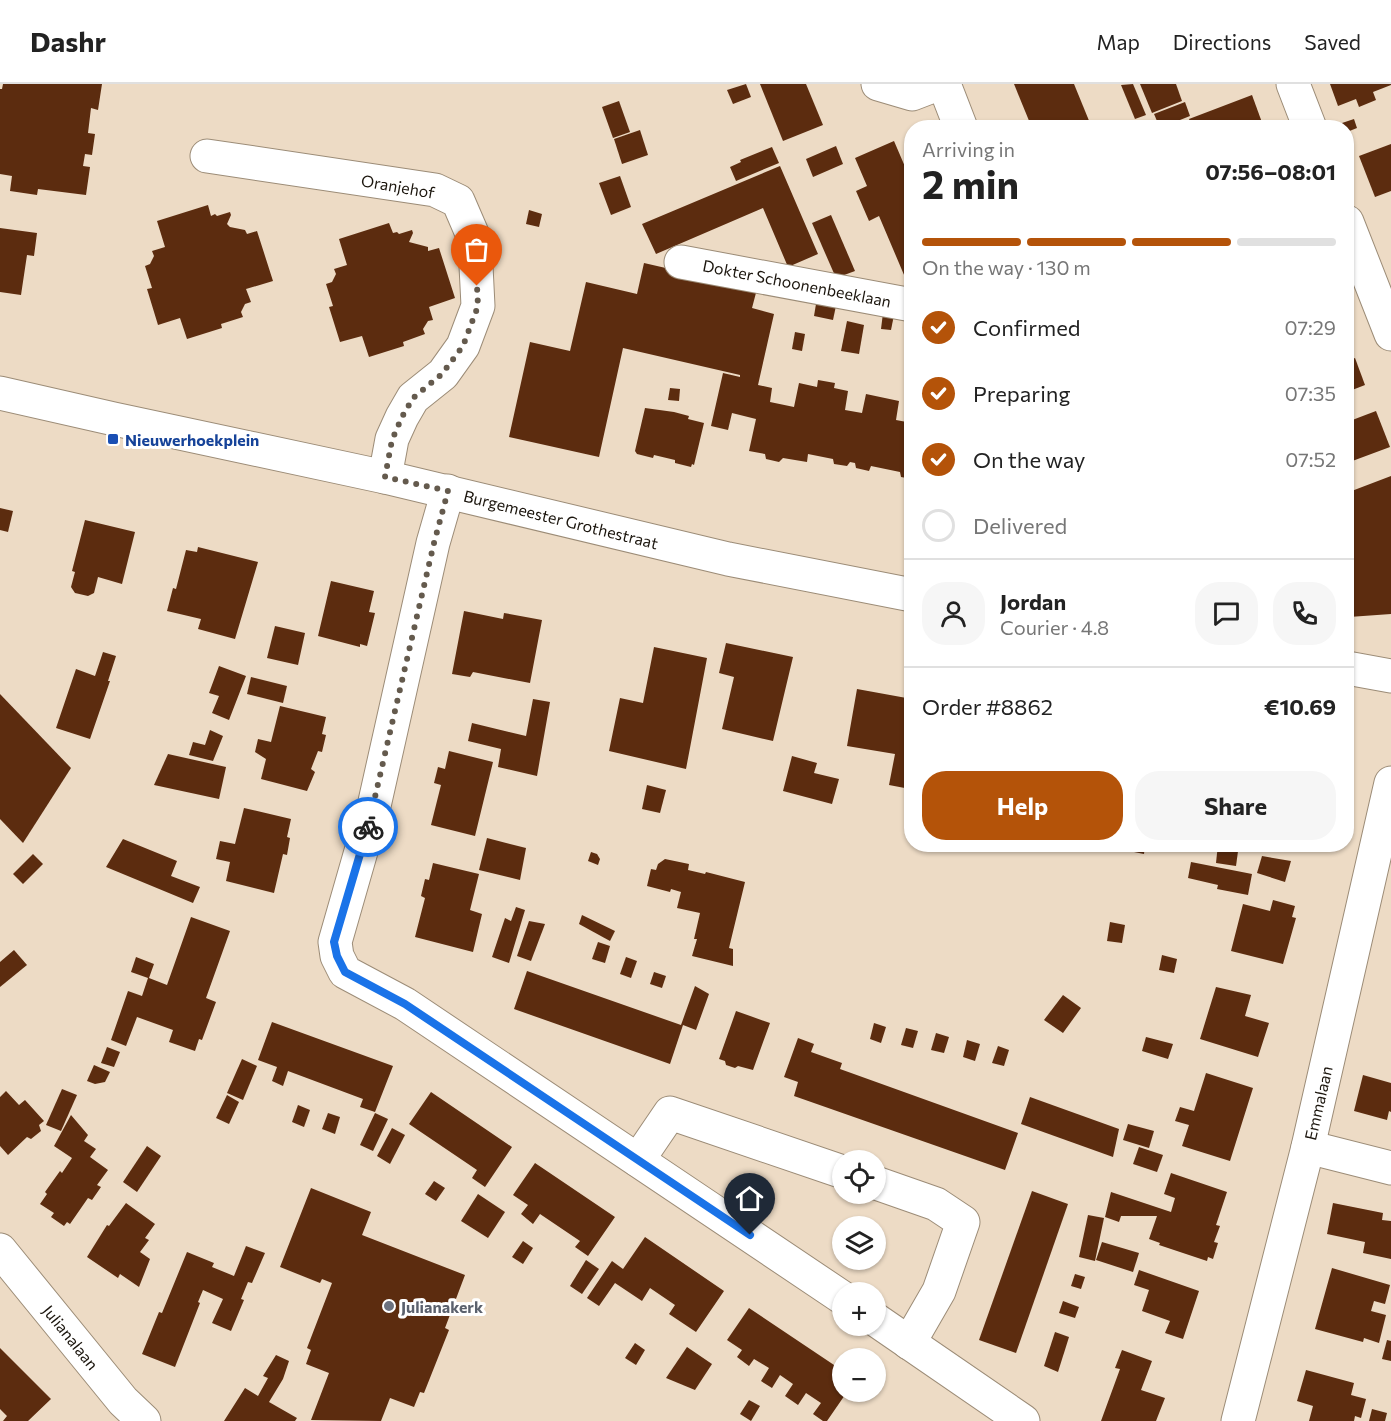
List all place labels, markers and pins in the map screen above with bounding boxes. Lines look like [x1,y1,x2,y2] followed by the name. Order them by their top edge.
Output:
[451,224,502,286] pin
[125,430,259,449] place label: Nieuwerhoekplein
[106,432,120,446] marker: Nieuwerhoekplein
[724,1173,775,1235] pin
[401,1297,484,1316] place label: Julianakerk
[382,1299,396,1313] marker: Julianakerk

